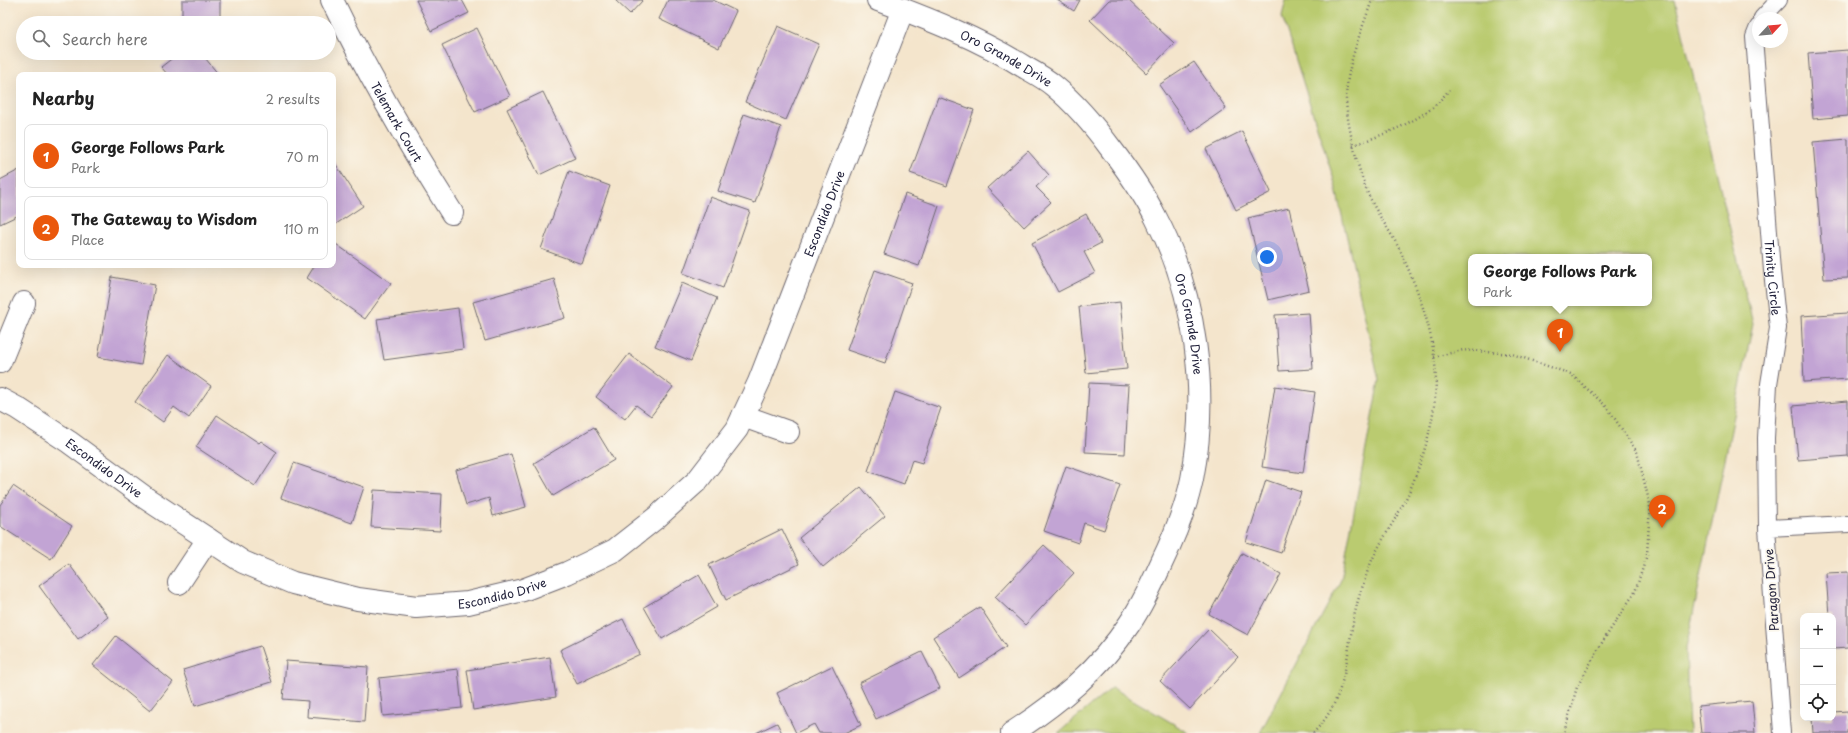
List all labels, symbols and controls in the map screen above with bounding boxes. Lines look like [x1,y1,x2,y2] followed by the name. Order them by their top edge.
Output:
[1752,12,1788,48] north arrow
[16,16,336,60] search box
[957,25,1056,91] street label: Oro Grande Drive
[30,27,52,49] icon: search
[62,27,148,50] text: Search here
[367,79,427,165] street label: Telemark Court
[32,85,94,111] text: Nearby
[266,89,320,108] text: 2 results
[71,135,225,158] text: George Follows Park
[43,147,49,166] text: 1
[286,147,319,166] text: 70 m
[71,158,100,177] text: Park
[799,168,849,259] street label: Escondido Drive
[71,207,257,230] text: The Gateway to Wisdom
[41,219,51,238] text: 2
[284,219,319,238] text: 110 m
[71,230,104,249] text: Place
[1761,239,1786,317] street label: Trinity Circle
[1257,247,1277,267] your location
[1468,254,1652,306] popup
[1483,259,1637,282] text: George Follows Park
[1171,271,1207,375] street label: Oro Grande Drive
[1483,282,1512,301] text: Park
[1547,319,1573,352] pin: 1
[62,434,146,502] street label: Escondido Drive
[1649,495,1675,528] pin: 2
[1759,548,1783,632] street label: Paragon Drive
[457,573,549,613] street label: Escondido Drive
[1800,613,1836,721] map controls
[1800,613,1836,649] button: +
[1800,649,1836,685] button: −
[1800,685,1836,721] button: locate

